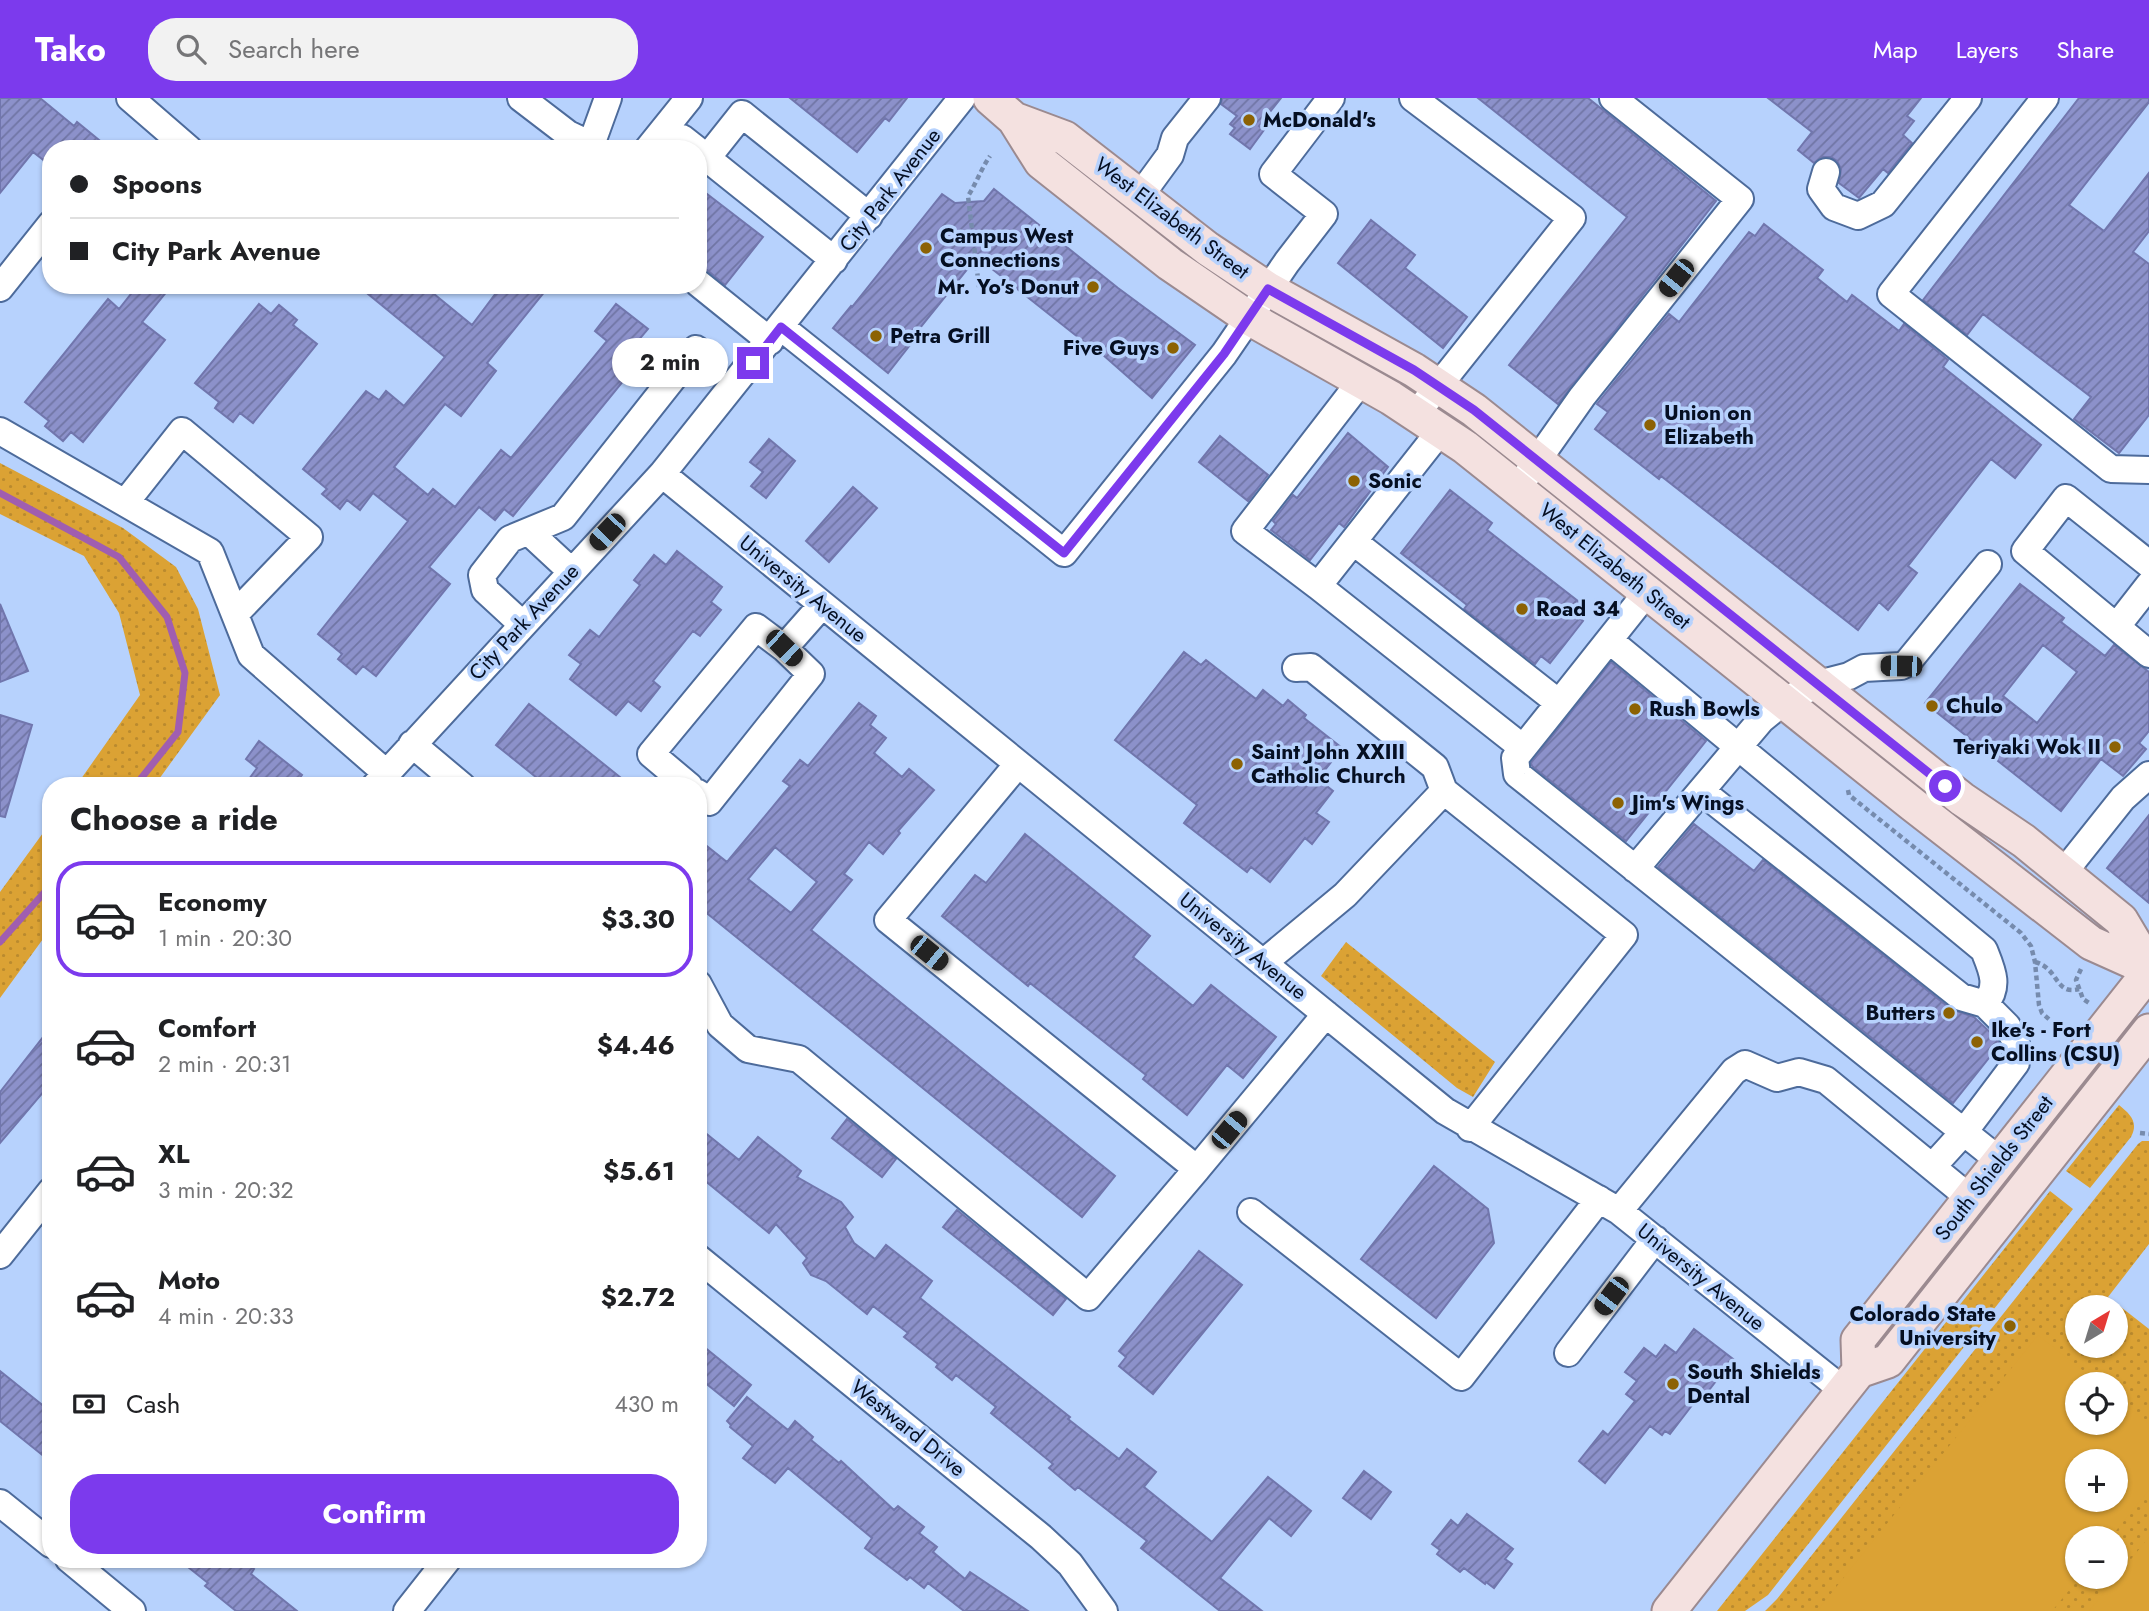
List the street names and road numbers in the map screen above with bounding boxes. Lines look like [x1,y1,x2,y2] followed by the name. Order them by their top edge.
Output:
[832,122,948,258] street label: City Park Avenue
[1088,150,1256,286] street label: West Elizabeth Street
[1533,496,1697,636] street label: West Elizabeth Street
[733,528,873,650] street label: University Avenue
[462,557,586,687] street label: City Park Avenue
[1173,885,1313,1007] street label: University Avenue
[1928,1089,2060,1247] street label: South Shields Street
[1631,1216,1771,1338] street label: University Avenue
[844,1372,972,1484] street label: Westward Drive

